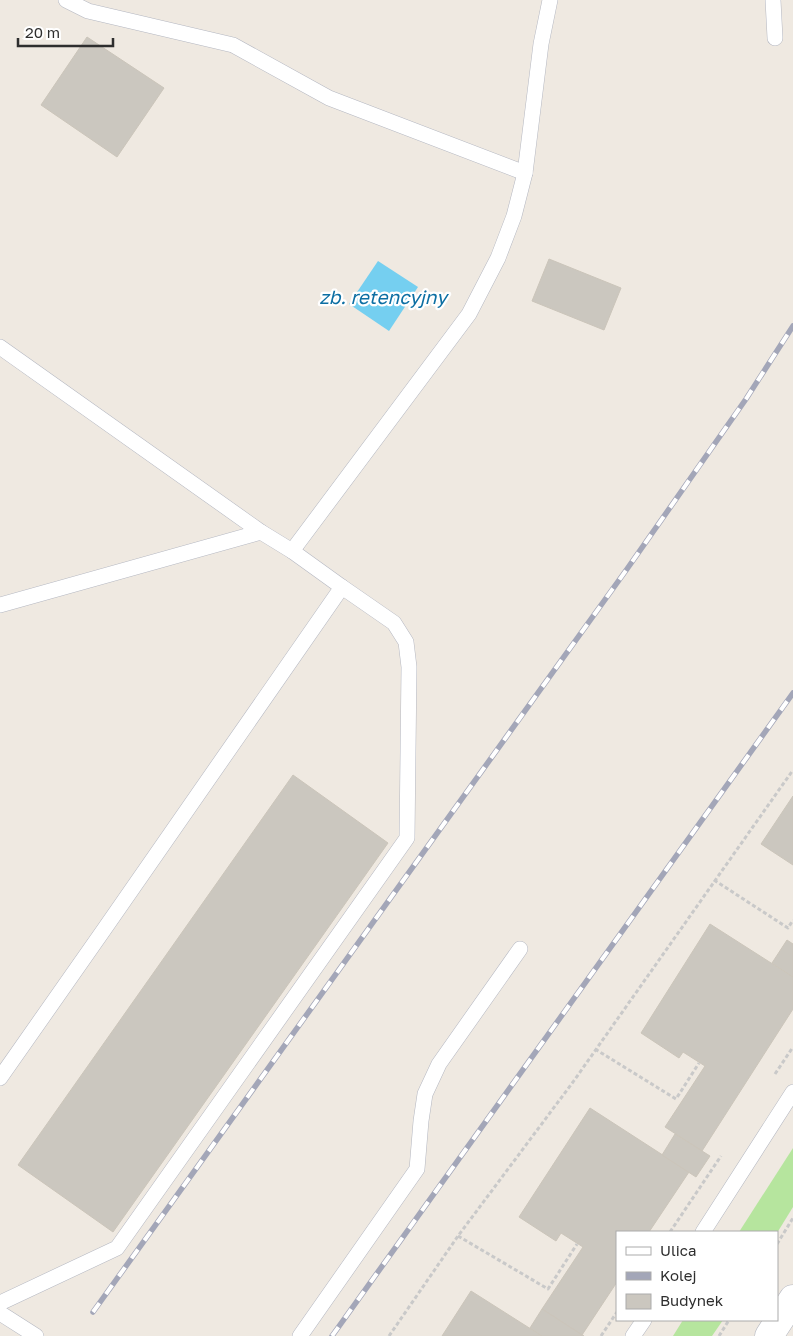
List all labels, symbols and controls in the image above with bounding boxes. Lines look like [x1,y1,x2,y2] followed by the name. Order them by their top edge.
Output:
[18,15,112,47] scale bar
[25,23,60,41] text: 20 m
[319,285,449,308] water label: zb. retencyjny
[616,1231,778,1321] legend
[660,1241,696,1259] text: Ulica
[660,1266,696,1284] text: Kolej
[660,1291,724,1309] text: Budynek

